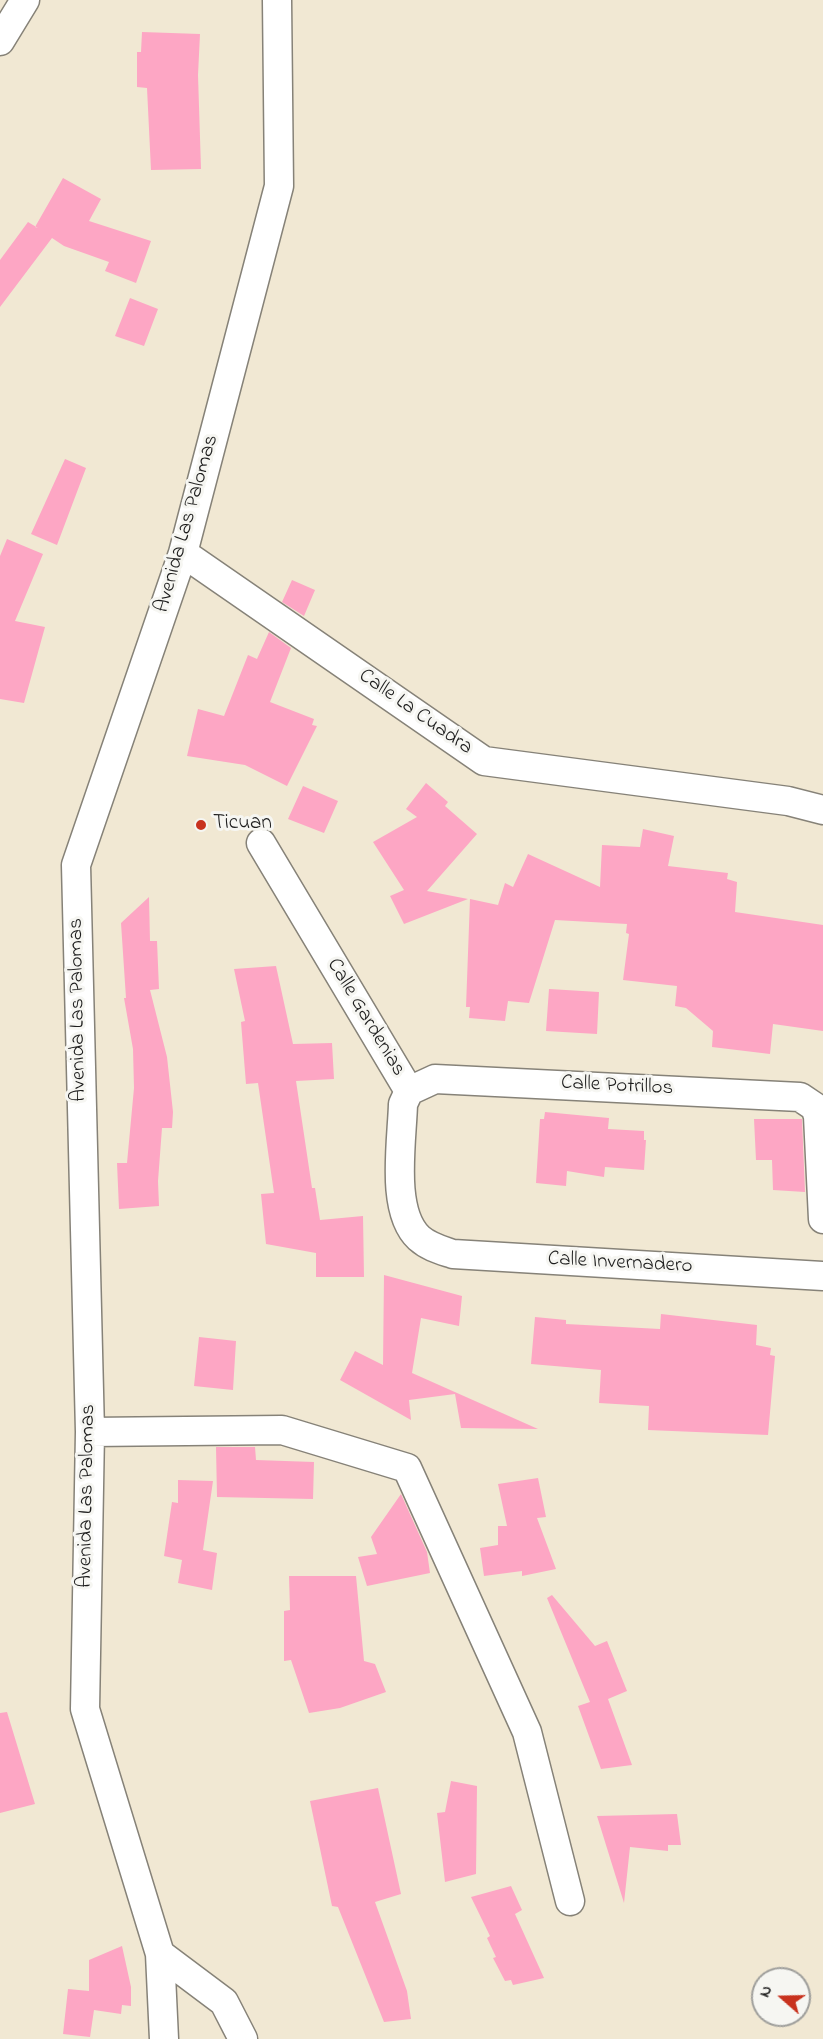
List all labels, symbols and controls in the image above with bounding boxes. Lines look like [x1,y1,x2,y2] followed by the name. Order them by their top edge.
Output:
[151,432,225,616] street label: Avenida Las Palomas
[353,664,477,762] street label: Calle La Cuadra
[213,812,272,838] place label: Ticuan
[194,818,208,832] marker: Ticuan
[65,918,93,1102] street label: Avenida Las Palomas
[320,955,410,1081] street label: Calle Gardenias
[560,1071,674,1103] street label: Calle Potrillos
[547,1248,693,1280] street label: Calle Invernadero
[74,1404,102,1588] street label: Avenida Las Palomas
[751,1967,811,2027] north arrow
[753,1982,779,2001] text: N

